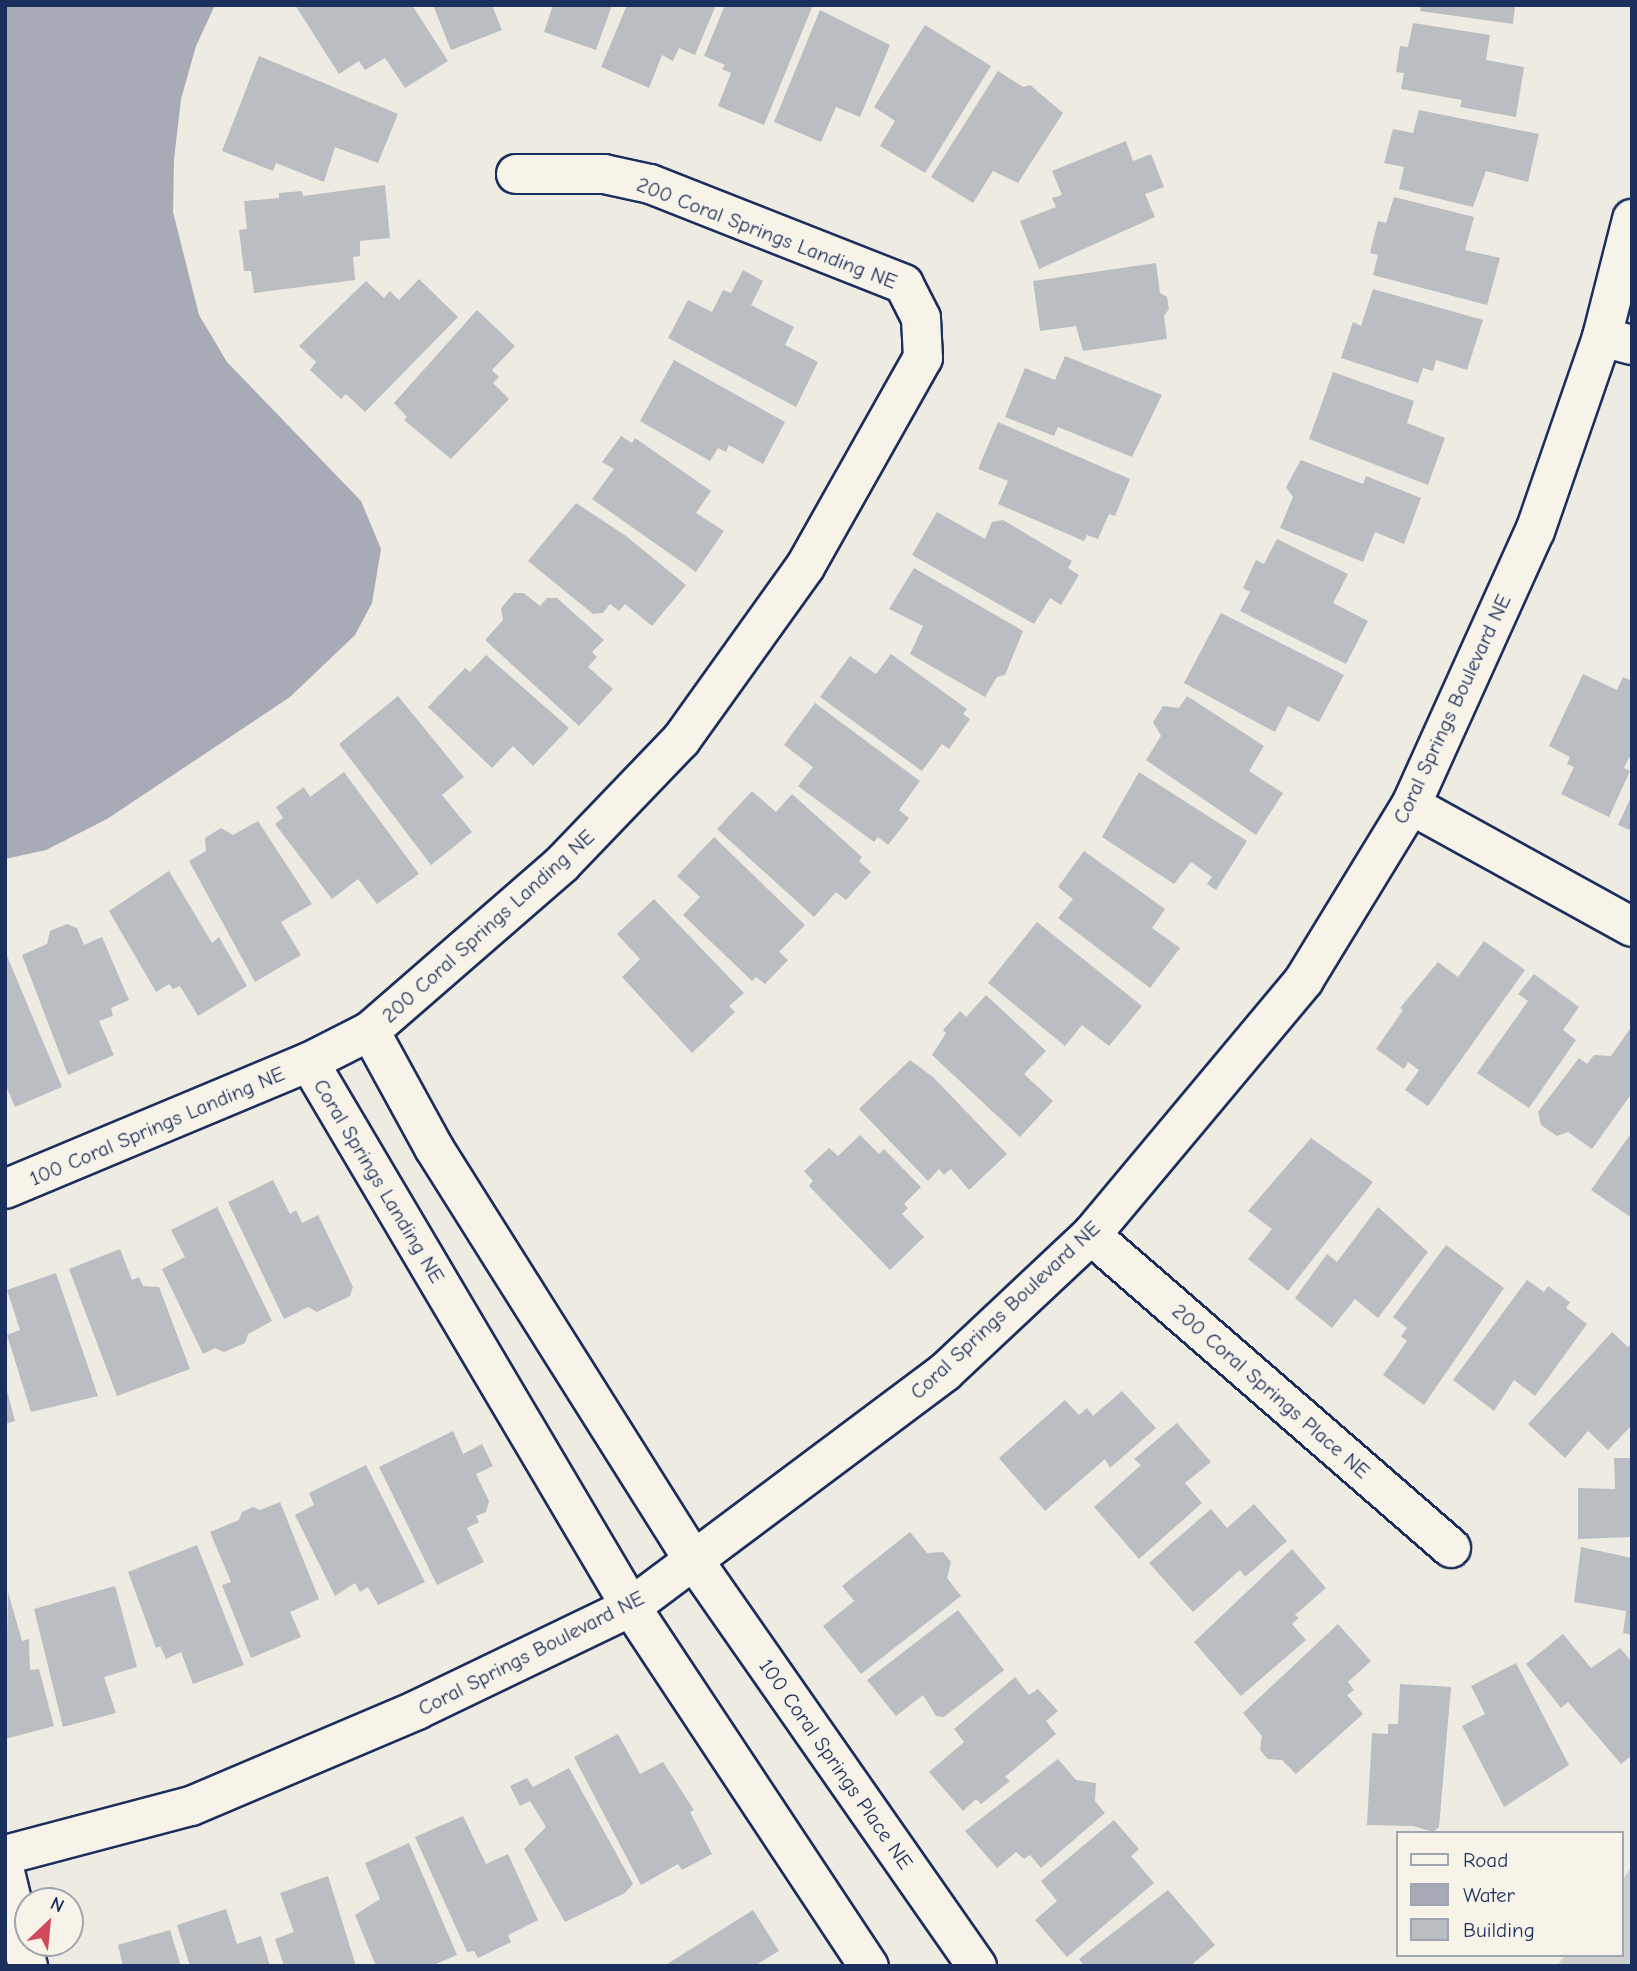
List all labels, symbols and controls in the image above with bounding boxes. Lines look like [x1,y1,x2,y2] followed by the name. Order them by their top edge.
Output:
[633,172,901,294] street label: 200 Coral Springs Landing NE
[1388,590,1516,828] street label: Coral Springs Boulevard NE
[377,824,599,1028] street label: 200 Coral Springs Landing NE
[26,1061,288,1191] street label: 100 Coral Springs Landing NE
[308,1074,450,1288] street label: Coral Springs Landing NE
[905,1215,1105,1405] street label: Coral Springs Boulevard NE
[1167,1298,1375,1484] street label: 200 Coral Springs Place NE
[414,1585,648,1721] street label: Coral Springs Boulevard NE
[754,1654,918,1874] street label: 100 Coral Springs Place NE
[1396,1831,1623,1957] legend
[1463,1848,1508,1872] text: Road
[1463,1883,1515,1907] text: Water
[14,1887,84,1957] north arrow
[47,1892,68,1918] text: N
[1463,1918,1535,1942] text: Building

